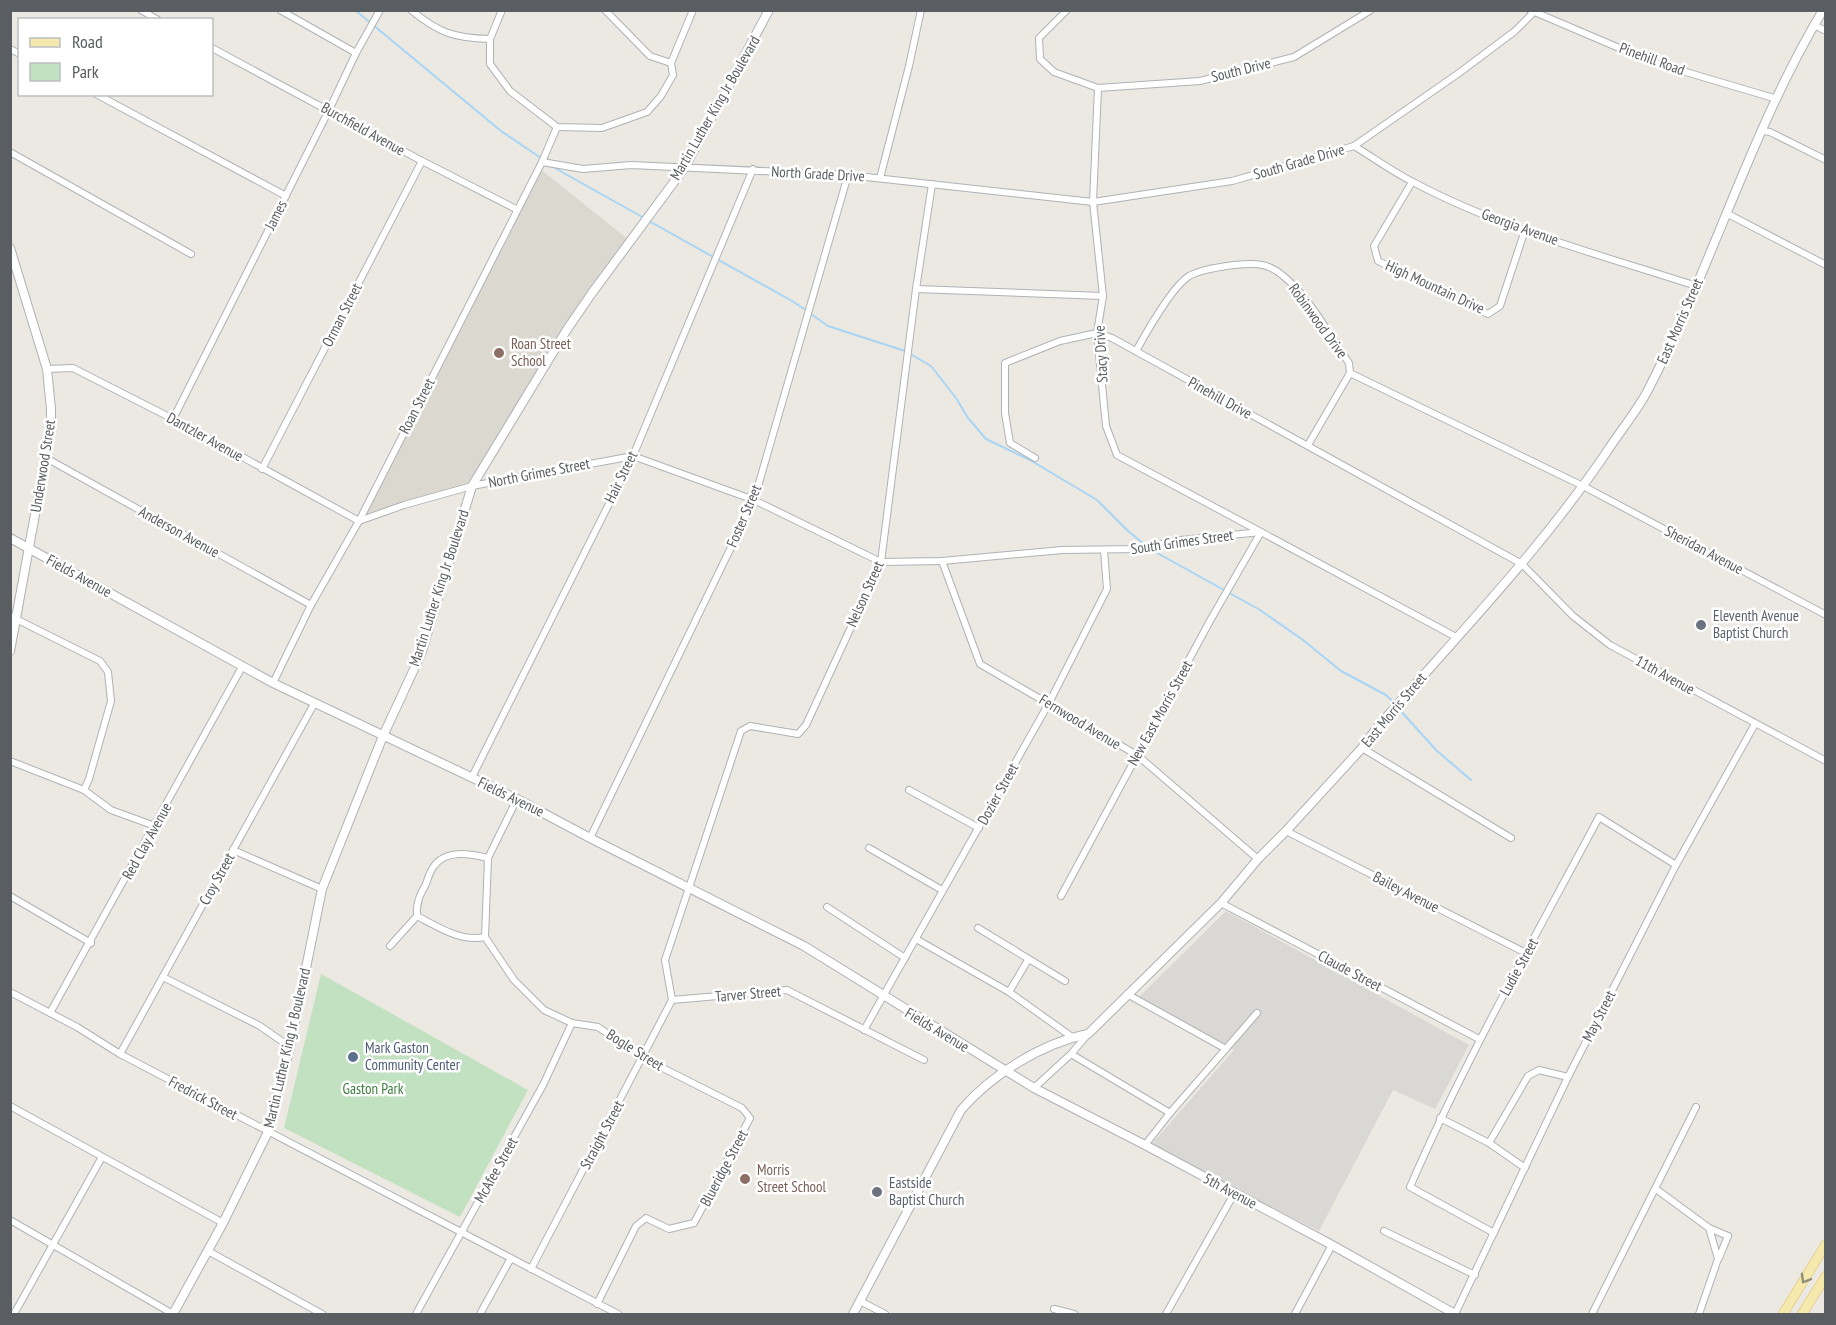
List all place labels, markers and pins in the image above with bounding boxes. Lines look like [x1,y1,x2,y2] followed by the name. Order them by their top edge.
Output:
[511,334,571,370] place label: Roan Street School
[492,346,506,360] marker: Roan Street School
[1713,606,1799,642] place label: Eleventh Avenue Baptist Church
[1694,618,1708,632] marker: Eleventh Avenue Baptist Church
[365,1038,461,1074] place label: Mark Gaston Community Center
[346,1050,360,1064] marker: Mark Gaston Community Center
[757,1160,827,1196] place label: Morris Street School
[738,1172,752,1186] marker: Morris Street School
[889,1173,964,1209] place label: Eastside Baptist Church
[870,1185,884,1199] marker: Eastside Baptist Church

